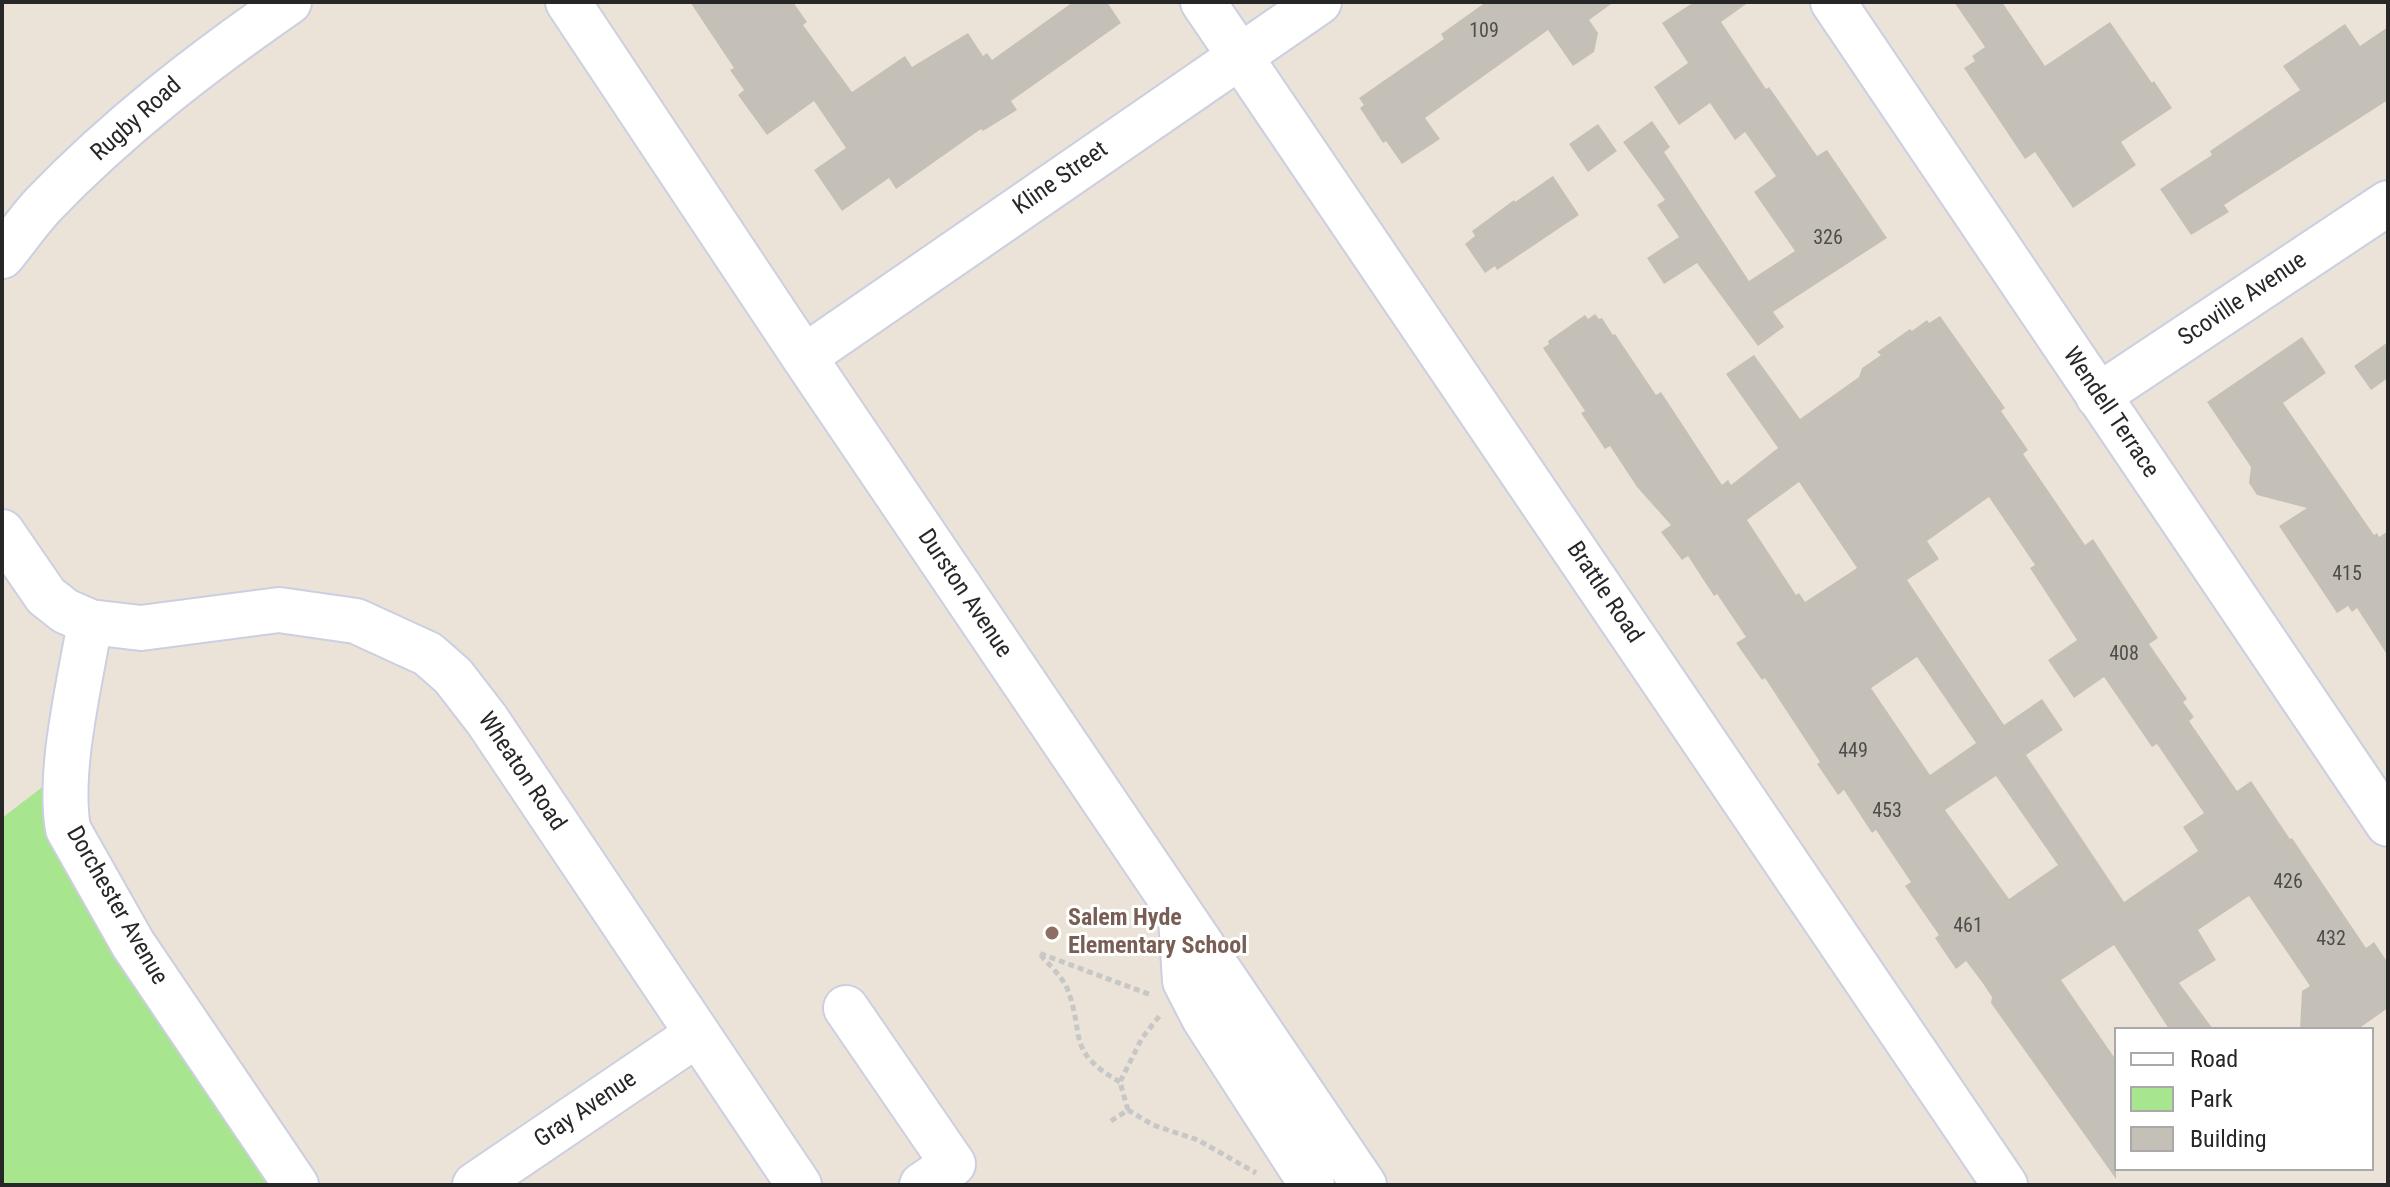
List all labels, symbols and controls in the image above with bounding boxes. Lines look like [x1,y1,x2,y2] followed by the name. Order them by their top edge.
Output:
[1469,20,1499,44] house number: 109
[86,72,188,168] street label: Rugby Road
[1008,136,1114,222] street label: Kline Street
[1813,227,1843,251] house number: 326
[2174,247,2312,353] street label: Scoville Avenue
[2056,342,2164,484] street label: Wendell Terrace
[910,524,1018,664] street label: Durston Avenue
[1560,537,1648,649] street label: Brattle Road
[2332,563,2362,587] house number: 415
[2109,643,2139,667] house number: 408
[471,707,571,837] street label: Wheaton Road
[1838,740,1868,764] house number: 449
[1872,800,1902,824] house number: 453
[59,822,173,990] street label: Dorchester Avenue
[2273,871,2303,895] house number: 426
[1068,905,1247,961] place label: Salem Hyde Elementary School
[1953,915,1983,939] house number: 461
[1043,924,1061,942] marker: Salem Hyde Elementary School
[2316,928,2346,952] house number: 432
[2114,1027,2374,1171] legend
[2190,1045,2238,1073] text: Road
[529,1065,643,1155] street label: Gray Avenue
[2190,1085,2233,1113] text: Park
[2190,1125,2267,1153] text: Building

